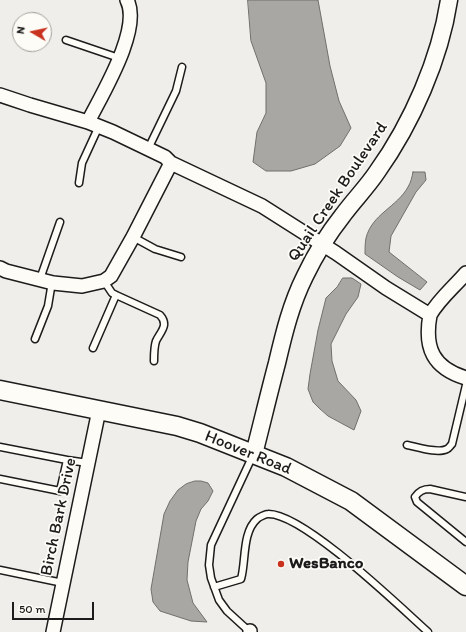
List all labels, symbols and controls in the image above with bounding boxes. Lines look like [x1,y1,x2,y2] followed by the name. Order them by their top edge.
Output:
[12,12,52,52] north arrow
[14,26,28,35] text: N
[284,118,392,266] street label: Quail Creek Boulevard
[202,426,294,480] street label: Hoover Road
[37,456,81,578] street label: Birch Bark Drive
[289,554,363,574] place label: WesBanco
[276,559,286,569] marker: WesBanco
[14,594,96,620] scale bar
[19,602,45,616] text: 50 m

